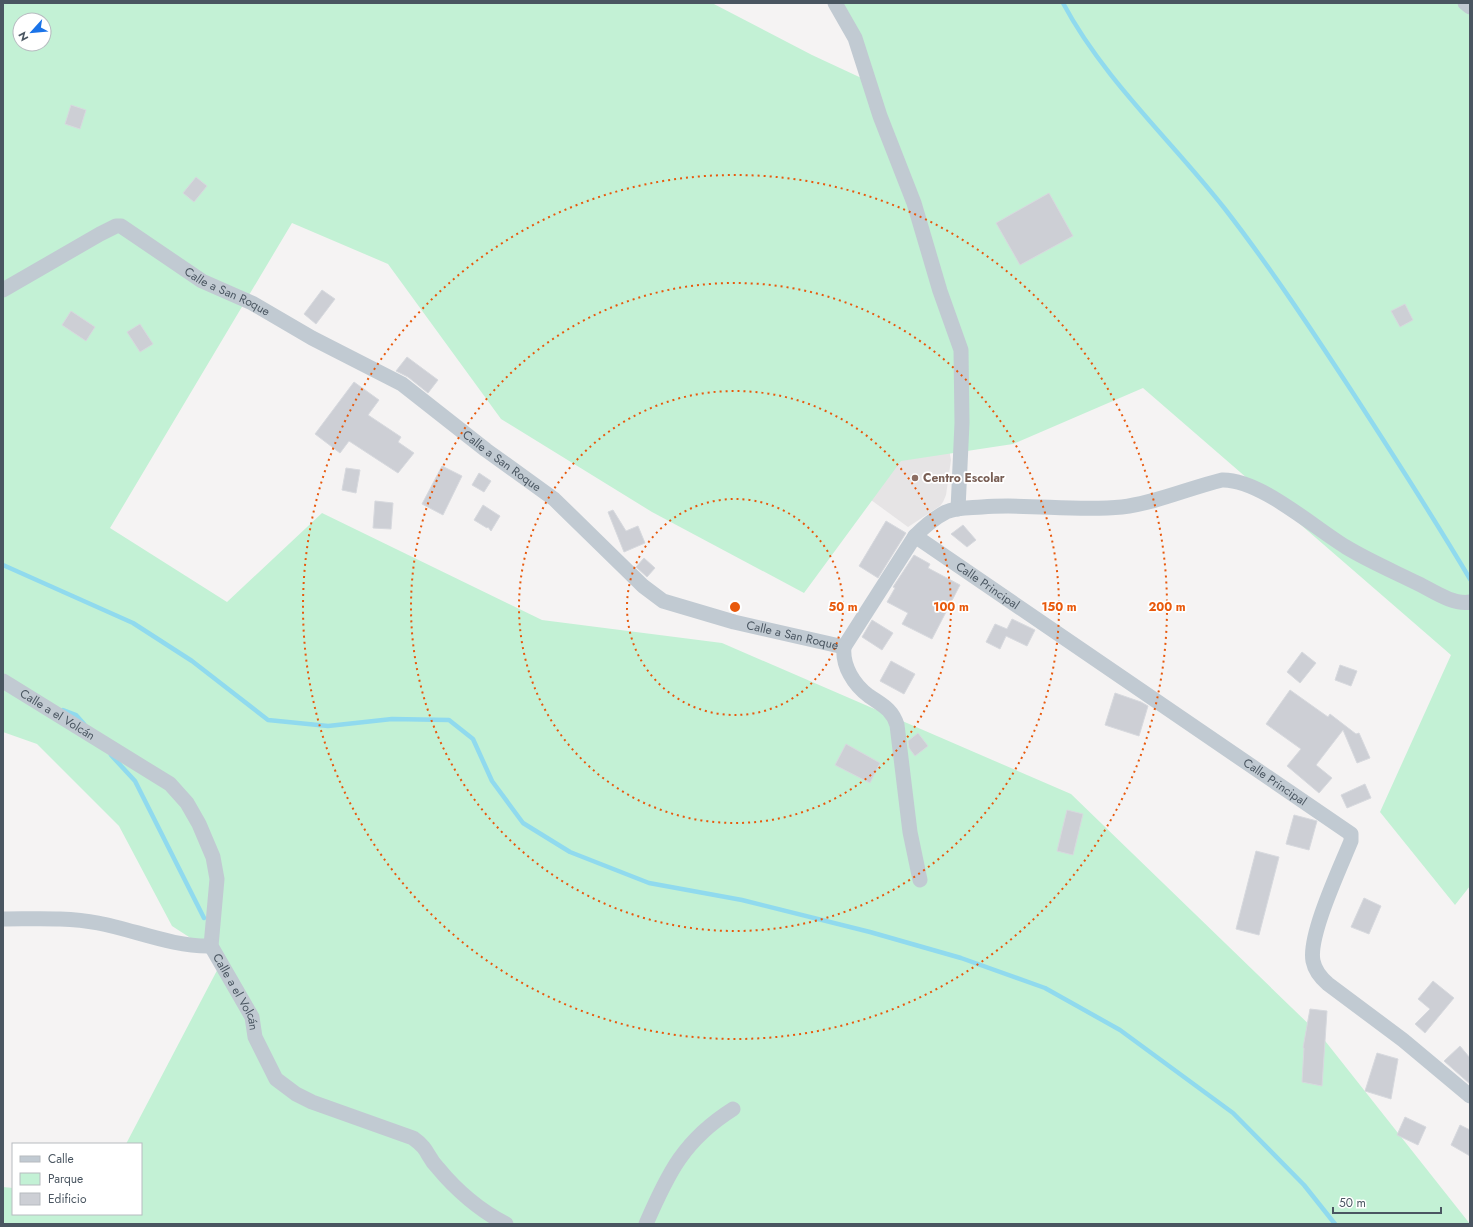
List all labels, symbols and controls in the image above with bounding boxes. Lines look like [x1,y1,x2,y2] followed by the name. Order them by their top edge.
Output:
[12,12,52,52] north arrow
[14,29,32,44] text: N
[181,263,273,321] street label: Calle a San Roque
[459,426,545,496] street label: Calle a San Roque
[923,469,1005,487] place label: Centro Escolar
[910,473,920,483] marker: Centro Escolar
[952,557,1023,614] street label: Calle Principal
[828,598,858,616] text: 50 m
[933,598,969,616] text: 100 m
[1041,598,1077,616] text: 150 m
[1148,598,1186,616] text: 200 m
[728,600,742,614] centre of rings
[745,616,840,654] street label: Calle a San Roque
[16,684,99,745] street label: Calle a el Volcán
[1240,754,1310,810] street label: Calle Principal
[208,950,263,1032] street label: Calle a el Volcán
[12,1143,142,1215] legend
[48,1150,74,1168] text: Calle
[48,1170,83,1188] text: Parque
[1333,1189,1441,1215] scale bar
[48,1190,87,1208] text: Edificio
[1339,1194,1366,1212] text: 50 m

